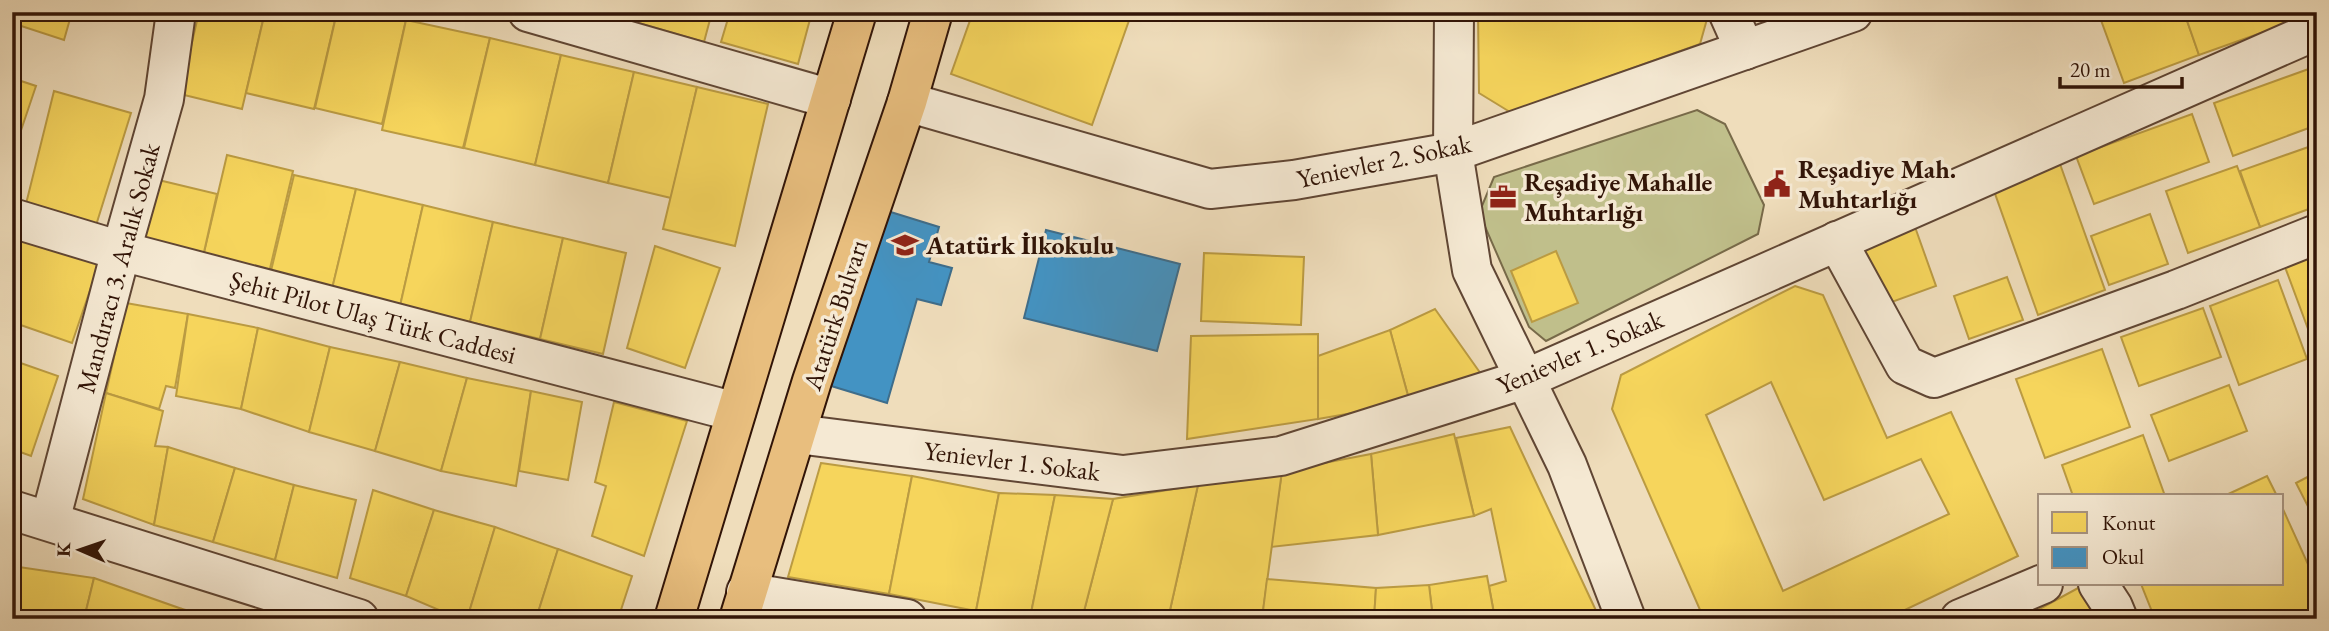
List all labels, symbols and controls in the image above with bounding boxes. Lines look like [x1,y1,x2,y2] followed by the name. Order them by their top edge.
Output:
[2060,46,2182,90] scale bar
[2070,56,2111,83] text: 20 m
[1294,126,1475,196] street label: Yenievler 2. Sokak
[68,139,168,397] street label: Mandıracı 3. Aralık Sokak
[1798,152,1956,216] place label: Reşadiye Mah. Muhtarlığı
[1524,165,1712,229] place label: Reşadiye Mahalle Muhtarlığı
[1762,169,1792,199] public building icon: Reşadiye Mah. Muhtarlığı
[1488,182,1518,212] office icon: Reşadiye Mahalle Muhtarlığı
[925,228,1115,262] place label: Atatürk İlkokulu
[890,230,920,260] school or university icon: Atatürk İlkokulu
[794,236,875,395] street label: Atatürk Bulvarı
[226,262,520,372] street label: Şehit Pilot Ulaş Türk Caddesi
[1492,301,1669,402] street label: Yenievler 1. Sokak
[922,433,1103,489] street label: Yenievler 1. Sokak
[2038,494,2284,586] legend
[2102,509,2156,536] text: Konut
[46,516,116,586] north arrow
[51,541,76,557] text: K
[2102,543,2144,570] text: Okul

